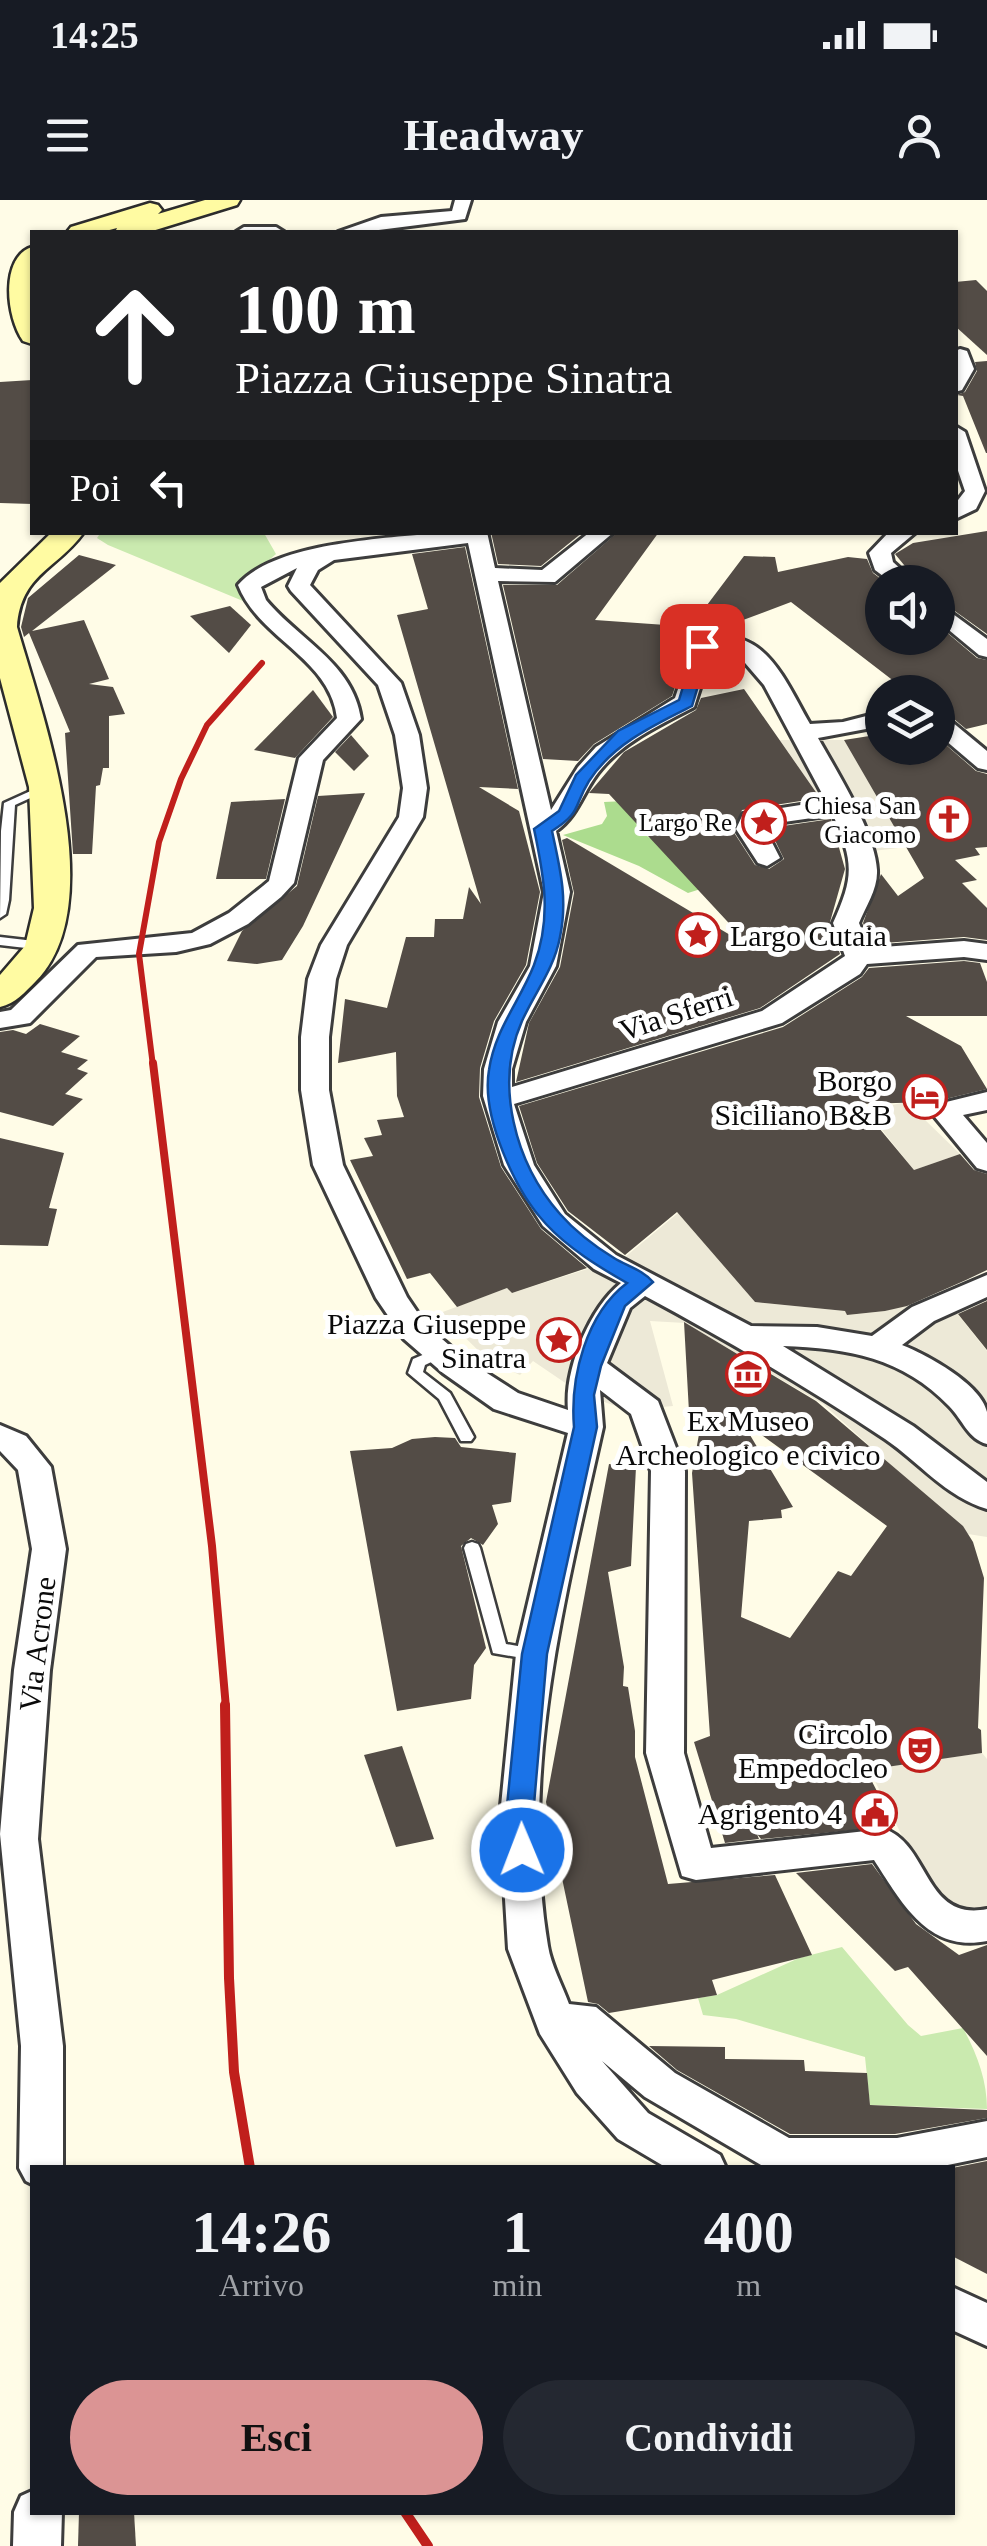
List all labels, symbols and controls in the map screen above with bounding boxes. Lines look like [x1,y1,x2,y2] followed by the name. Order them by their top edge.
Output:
[50,14,139,56] text: 14:25
[40,108,95,163] icon: menu
[892,108,947,163] icon: person
[404,110,584,160] text: Headway
[70,270,200,400] icon: ahead
[235,271,416,348] text: 100 m
[235,353,672,403] text: Piazza Giuseppe Sinatra
[141,460,196,515] icon: left
[70,467,121,509] text: Poi
[865,565,955,765] map controls
[865,565,955,655] button: sound
[660,604,745,689] pin
[675,619,730,674] icon: arrive
[865,675,955,765] button: layers
[804,792,916,848] place label: Chiesa San Giacomo
[926,796,972,842] church icon: Chiesa San Giacomo
[741,799,787,845] place icon: Largo Re
[639,809,732,836] place label: Largo Re
[675,912,721,958] place icon: Largo Cutaia
[730,919,887,952] place label: Largo Cutaia
[615,979,737,1047] street label: Via Sferri
[714,1064,892,1131] place label: Borgo Siciliano B&B
[902,1074,948,1120] hotel icon: Borgo Siciliano B&B
[327,1307,526,1374] place label: Piazza Giuseppe Sinatra
[536,1317,582,1363] place icon: Piazza Giuseppe Sinatra
[725,1351,771,1397] museum icon: Ex Museo Archeologico e civico
[616,1404,880,1471] place label: Ex Museo Archeologico e civico
[12,1575,62,1713] street label: Via Acrone
[738,1717,888,1784] place label: Circolo Empedocleo
[897,1727,943,1773] theatre icon: Circolo Empedocleo
[852,1790,898,1836] public building icon: Agrigento 4
[698,1797,842,1830] place label: Agrigento 4
[470,1798,574,1902] position arrow
[191,2199,331,2265] text: 14:26
[502,2199,532,2265] text: 1
[704,2199,794,2265] text: 400
[219,2267,304,2303] text: Arrivo
[493,2267,542,2303] text: min
[736,2267,761,2303] text: m
[70,2380,483,2495] button: Esci
[503,2380,915,2495] button: Condividi

